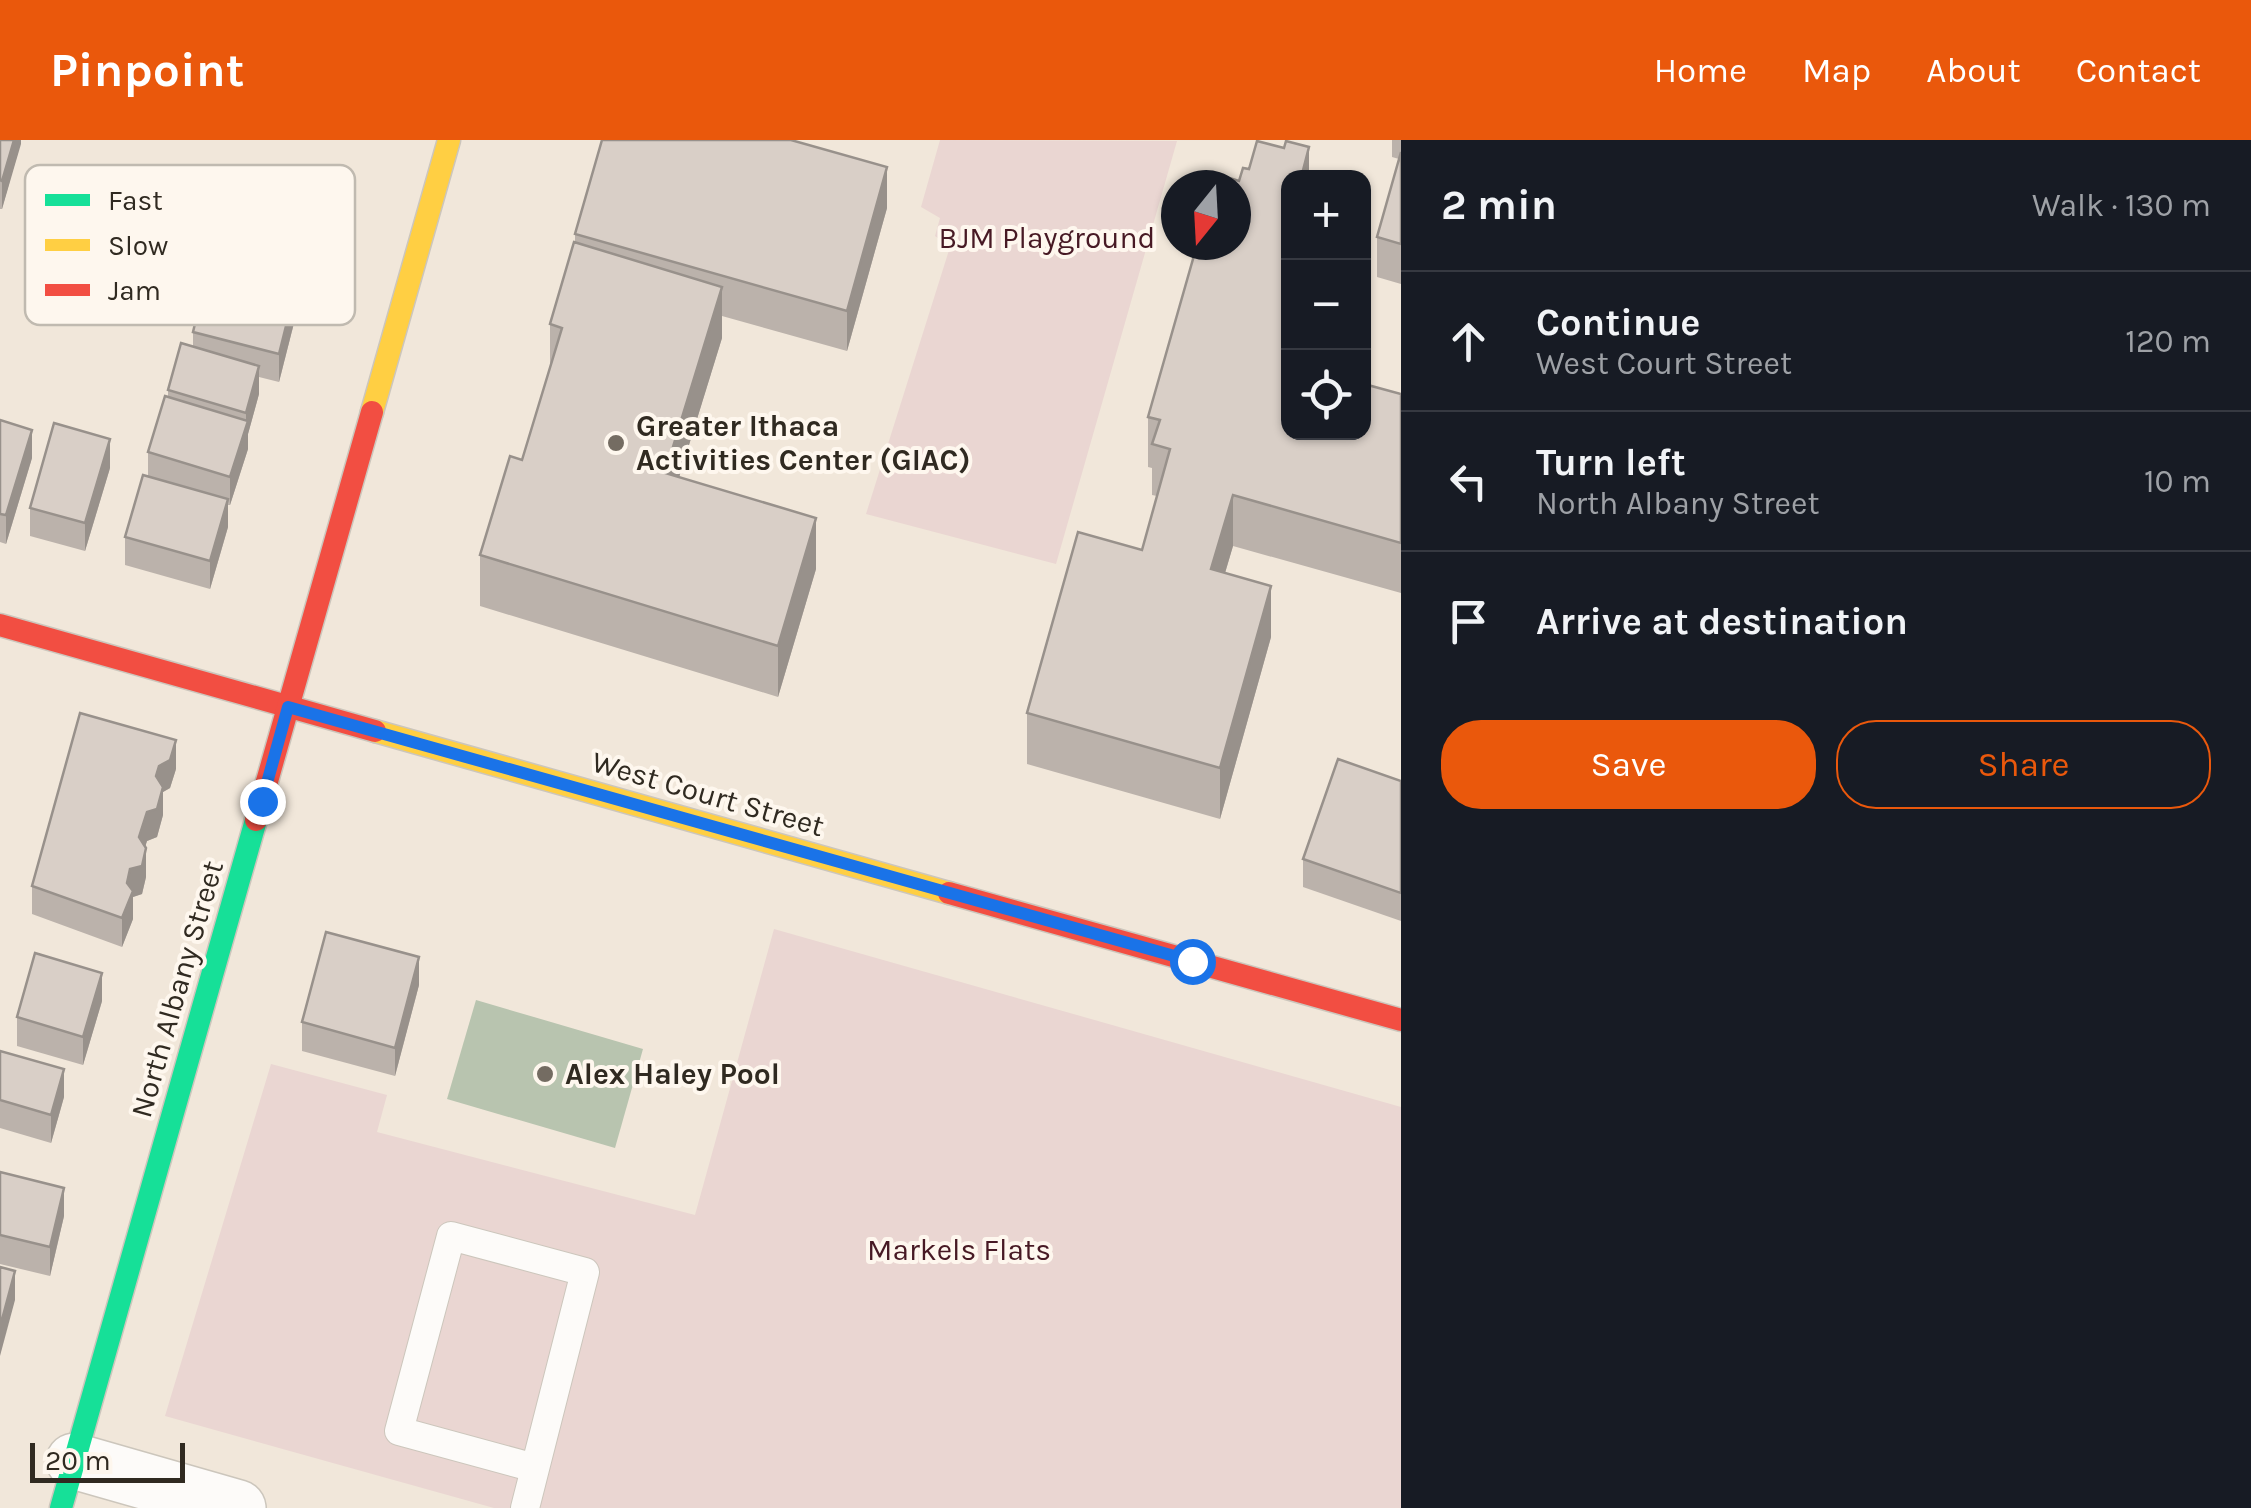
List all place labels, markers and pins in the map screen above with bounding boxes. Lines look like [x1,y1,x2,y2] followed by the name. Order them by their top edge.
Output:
[636,408,971,478] place label: Greater Ithaca Activities Center (GIAC)
[605,432,627,454] marker: Greater Ithaca Activities Center (GIAC)
[565,1056,780,1092] place label: Alex Haley Pool
[534,1063,556,1085] marker: Alex Haley Pool

